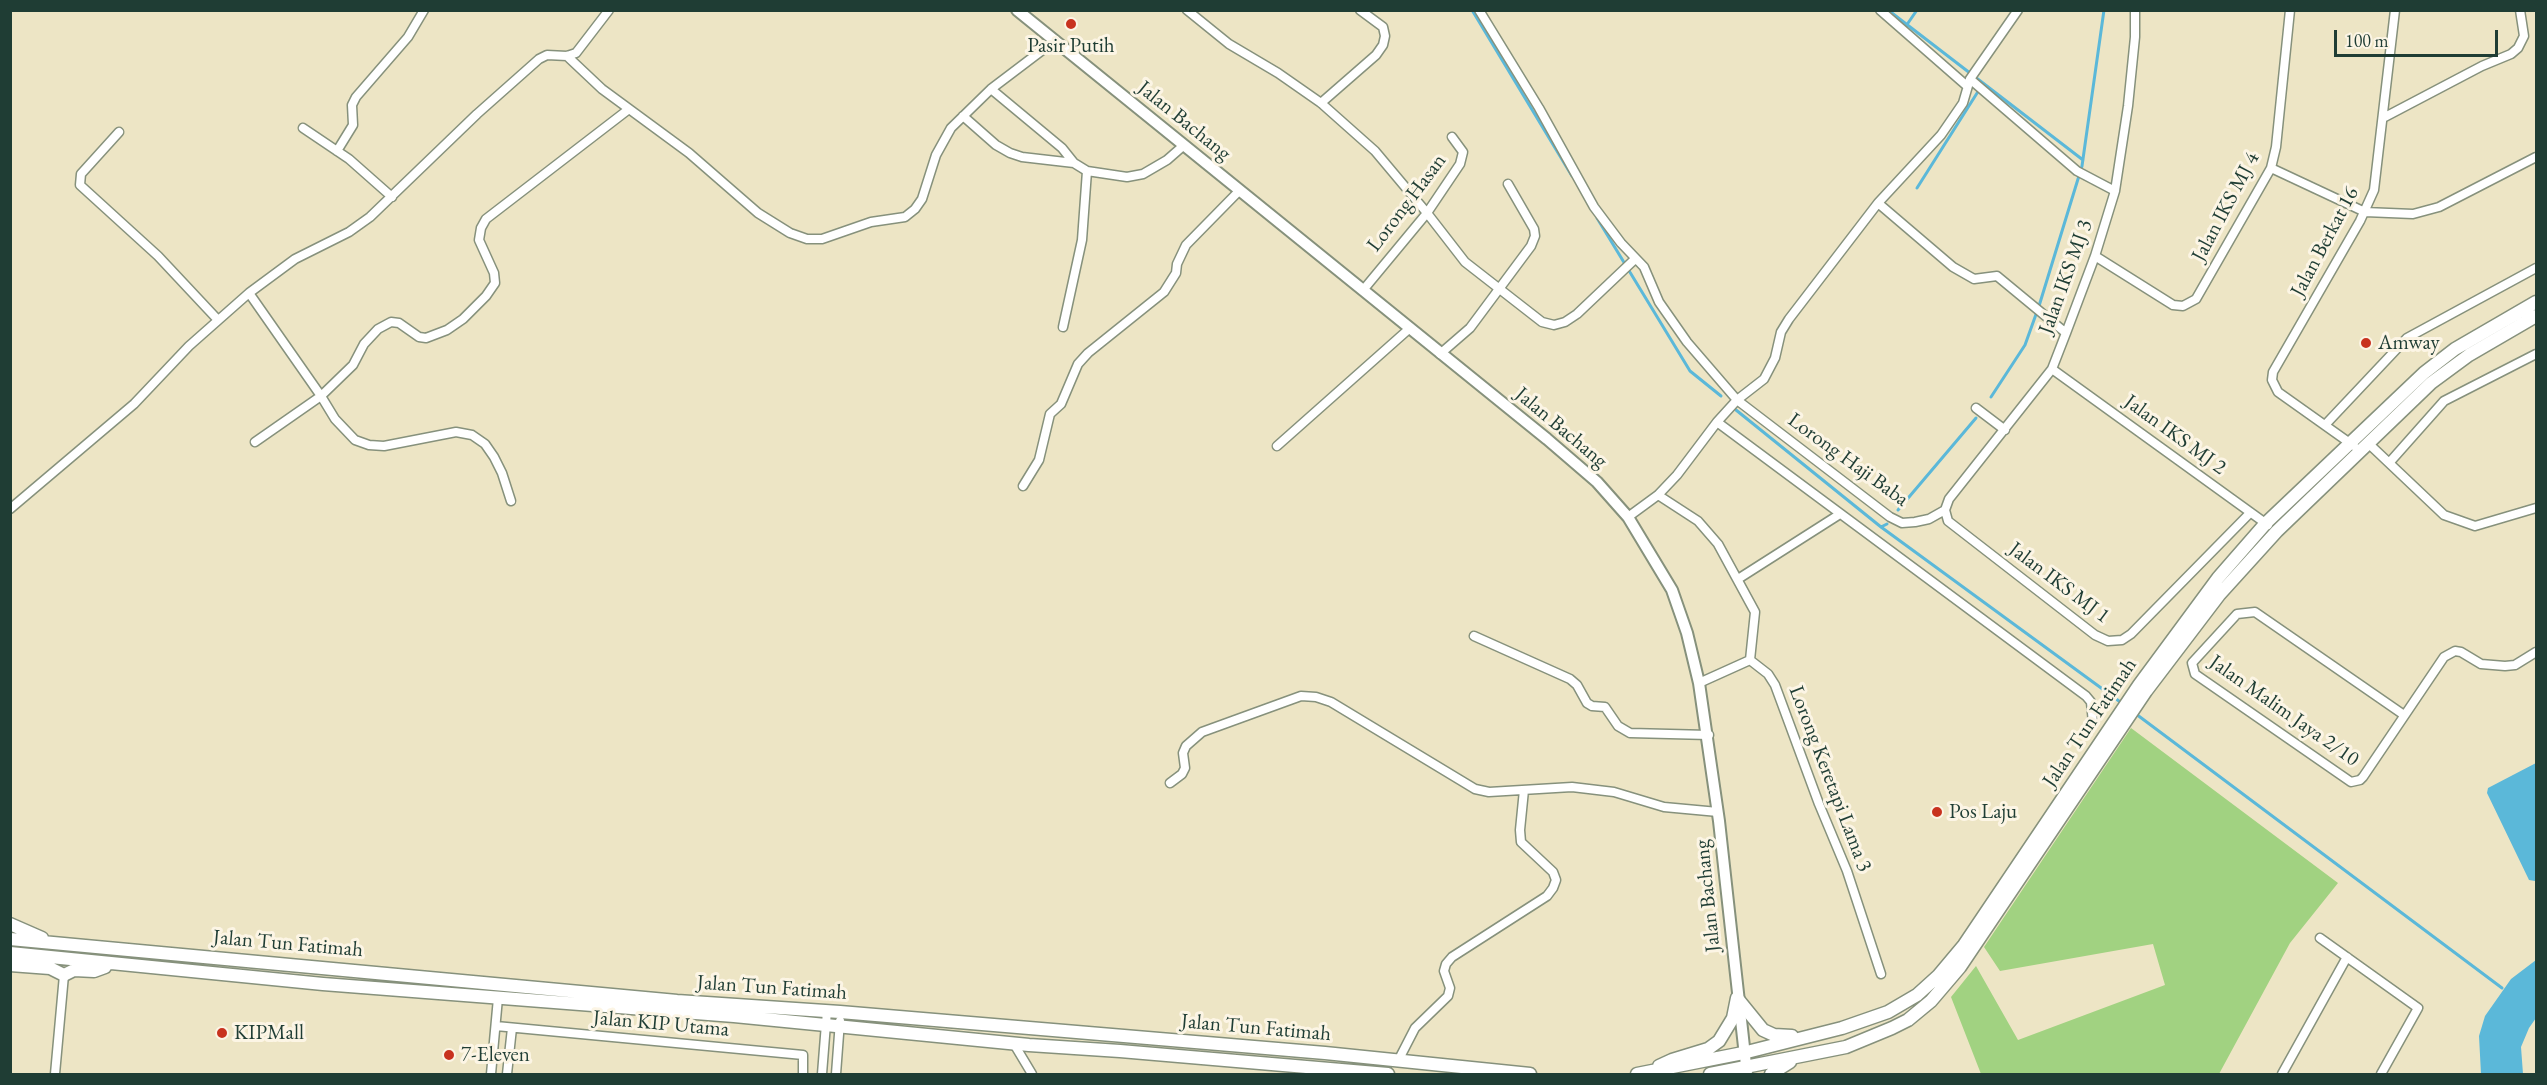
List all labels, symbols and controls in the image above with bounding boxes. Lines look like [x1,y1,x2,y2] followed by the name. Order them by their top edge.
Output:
[1064,17,1078,31] marker: Pasir Putih
[2337,18,2500,56] scale bar
[2345,29,2389,52] text: 100 m
[1027,33,1115,59] place label: Pasir Putih
[1132,76,1236,166] street label: Jalan Bachang
[2187,148,2265,266] street label: Jalan IKS MJ 4
[1362,149,1452,257] street label: Lorong Hasan
[2285,183,2365,301] street label: Jalan Berkat 16
[2034,216,2098,338] street label: Jalan IKS MJ 3
[2378,330,2440,356] place label: Amway
[2359,336,2373,350] marker: Amway
[1510,382,1612,474] street label: Jalan Bachang
[2119,390,2231,480] street label: Jalan IKS MJ 2
[1783,408,1913,512] street label: Lorong Haji Baba
[2004,537,2114,629] street label: Jalan IKS MJ 1
[2204,650,2364,772] street label: Jalan Malim Jaya 2/10
[2037,654,2143,792] street label: Jalan Tun Fatimah
[1783,683,1877,875] street label: Lorong Keretapi Lama 3
[1949,799,2017,825] place label: Pos Laju
[1930,805,1944,819] marker: Pos Laju
[1690,839,1726,953] street label: Jalan Bachang
[212,925,364,963] street label: Jalan Tun Fatimah
[696,970,848,1006] street label: Jalan Tun Fatimah
[592,1005,730,1043] street label: Jalan KIP Utama
[1180,1009,1332,1047] street label: Jalan Tun Fatimah
[234,1020,304,1046] place label: KIPMall
[215,1026,229,1040] marker: KIPMall
[461,1042,530,1068] place label: 7-Eleven
[442,1048,456,1062] marker: 7-Eleven

